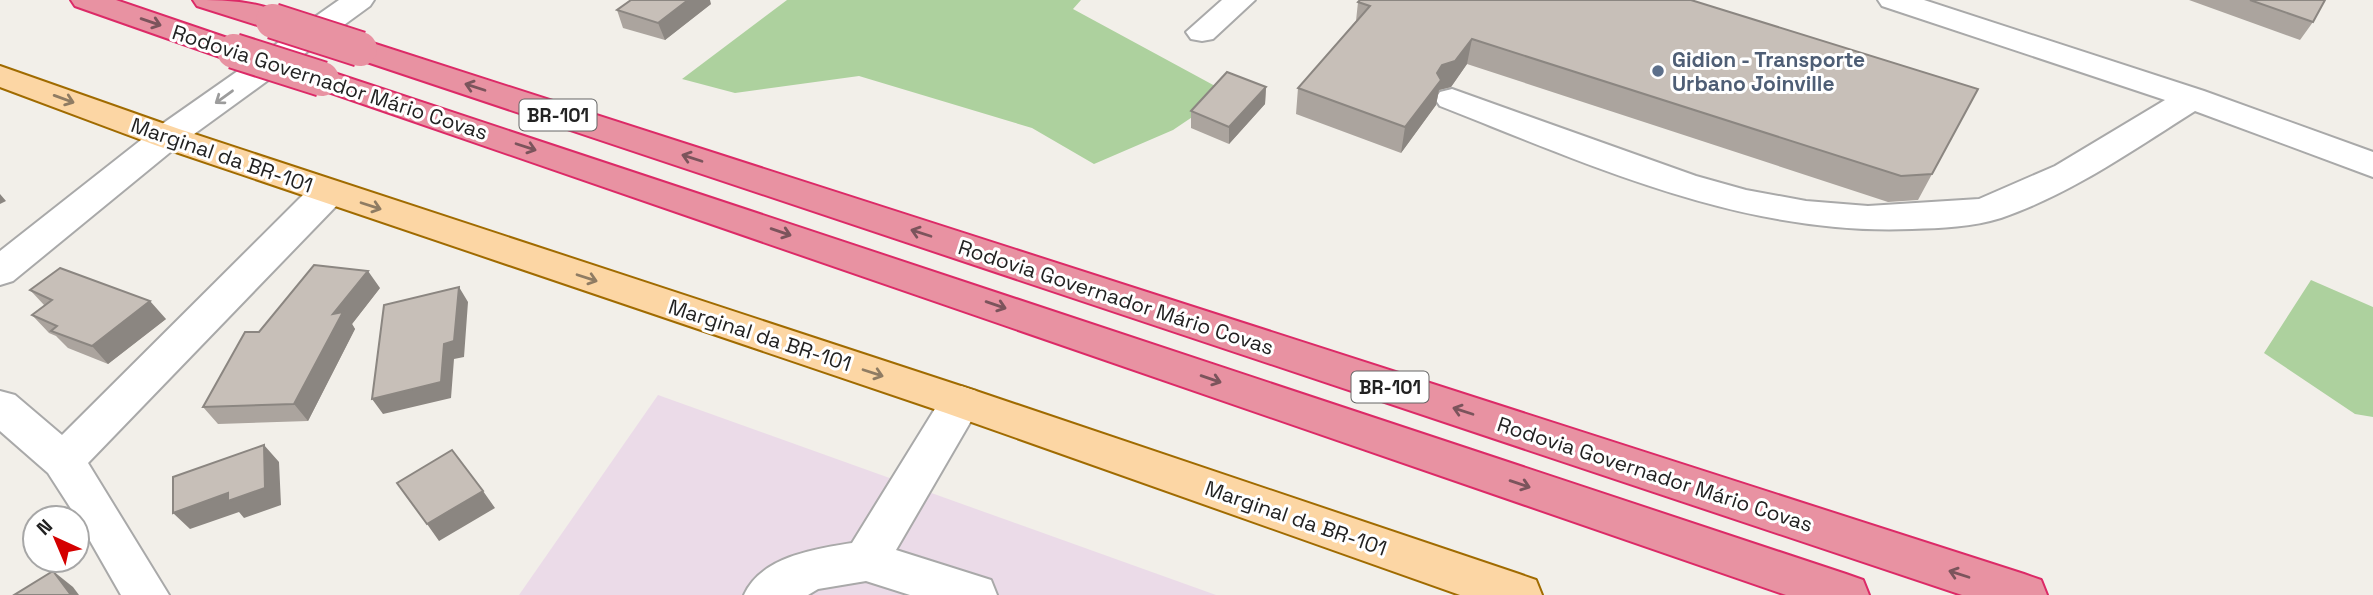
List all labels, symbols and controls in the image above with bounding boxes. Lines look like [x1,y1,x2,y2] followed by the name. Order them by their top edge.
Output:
[139,17,161,29] one-way arrow
[169,18,491,146] street label: Rodovia Governador Mário Covas
[1672,46,1865,97] place label: Gidion - Transporte Urbano Joinville
[1650,63,1666,79] marker: Gidion - Transporte Urbano Joinville
[465,80,487,92] one-way arrow
[215,90,234,104] one-way arrow
[53,94,75,106] one-way arrow
[520,99,596,130] road number: BR-101
[127,111,317,199] street label: Marginal da BR-101
[515,142,537,154] one-way arrow
[681,151,703,163] one-way arrow
[360,201,382,213] one-way arrow
[911,226,933,238] one-way arrow
[769,227,791,239] one-way arrow
[955,233,1277,361] street label: Rodovia Governador Mário Covas
[576,273,598,285] one-way arrow
[665,293,855,377] street label: Marginal da BR-101
[985,300,1007,312] one-way arrow
[861,368,883,380] one-way arrow
[1352,372,1428,402] road number: BR-101
[1200,374,1222,386] one-way arrow
[1453,404,1475,416] one-way arrow
[1494,410,1816,538] street label: Rodovia Governador Mário Covas
[1201,474,1391,562] street label: Marginal da BR-101
[1508,479,1530,491] one-way arrow
[21,504,91,574] north arrow
[31,514,58,541] text: N
[1948,567,1970,579] one-way arrow

